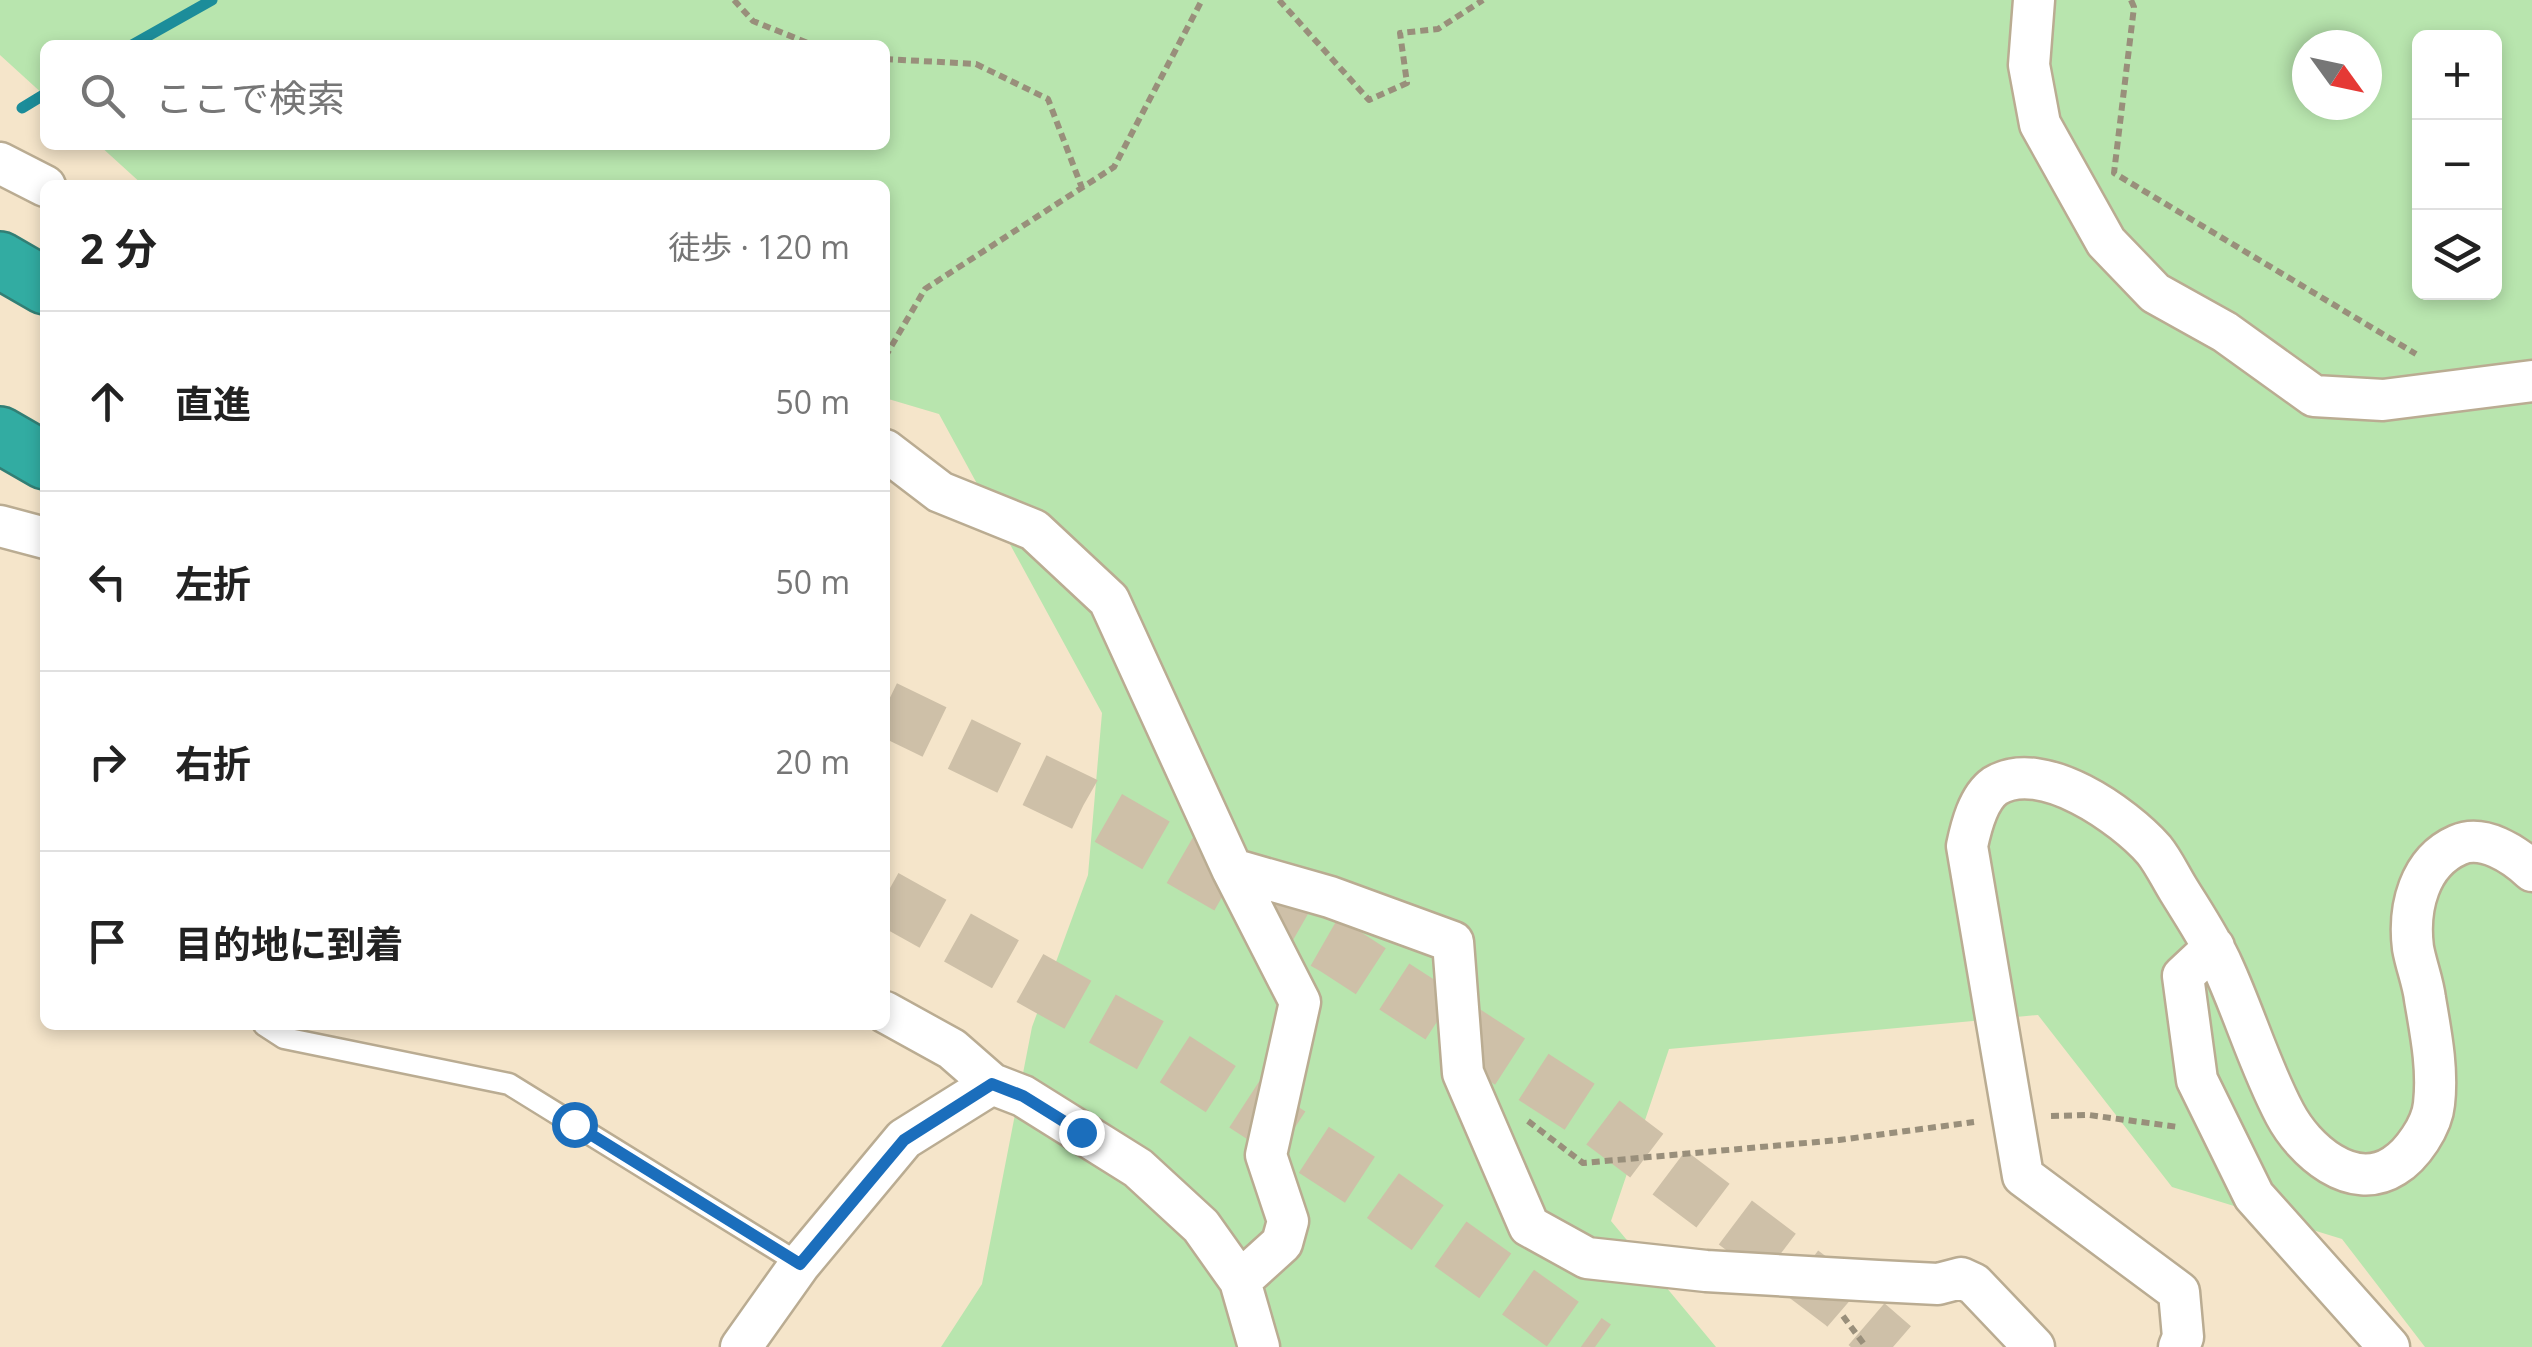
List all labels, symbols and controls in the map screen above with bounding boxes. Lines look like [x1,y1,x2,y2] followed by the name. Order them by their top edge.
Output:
[2292,30,2382,120] north arrow
[2412,30,2502,300] map controls
[2412,30,2502,120] button: +
[40,40,890,150] search box
[75,68,130,123] icon: search
[155,71,345,123] text: ここで検索
[2412,120,2502,210] button: −
[2412,210,2502,300] button: layers
[80,219,157,276] text: 2 分
[668,225,850,268] text: 徒歩 · 120 m
[80,374,135,429] icon: ahead
[175,377,251,429] text: 直進
[775,380,850,423] text: 50 m
[80,554,135,609] icon: left
[175,557,251,609] text: 左折
[775,560,850,603] text: 50 m
[80,734,135,789] icon: right
[175,737,251,789] text: 右折
[775,740,850,783] text: 20 m
[80,914,135,969] icon: arrive
[175,917,403,969] text: 目的地に到着
[552,1102,598,1148] route start
[1059,1110,1105,1156] route end

